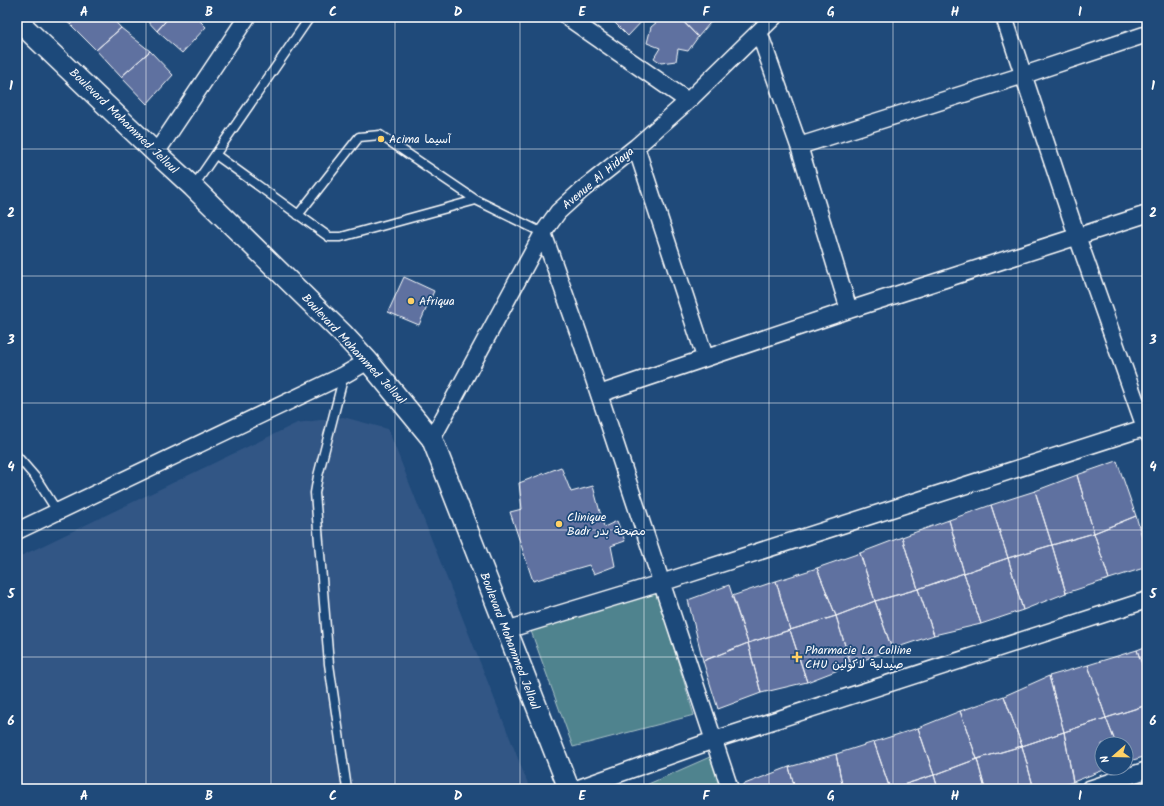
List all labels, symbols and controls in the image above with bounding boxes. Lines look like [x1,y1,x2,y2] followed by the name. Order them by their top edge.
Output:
[80,2,88,23] text: A
[205,2,213,23] text: B
[329,2,337,23] text: C
[454,2,463,23] text: D
[578,2,586,23] text: E
[702,2,710,23] text: F
[827,2,835,23] text: G
[951,2,960,23] text: H
[1078,2,1082,23] text: I
[65,64,183,179] street label: Boulevard Mohammed Jelloul
[9,76,13,97] text: 1
[1151,76,1155,97] text: 1
[389,130,452,149] place label: Acima آسيما
[376,134,386,144] marker: Acima آسيما
[558,142,639,214] street label: Avenue Al Hidaya
[7,203,15,224] text: 2
[1149,203,1157,224] text: 2
[297,289,410,409] street label: Boulevard Mohammed Jelloul
[419,292,455,311] place label: Afriqua
[406,296,416,306] marker: Afriqua
[6,330,15,351] text: 3
[1148,330,1157,351] text: 3
[7,457,15,478] text: 4
[1149,457,1157,478] text: 4
[567,508,646,541] place label: Clinique Badr مصحة بدر
[554,519,564,529] marker: Clinique Badr مصحة بدر
[475,570,545,713] street label: Boulevard Mohammed Jelloul
[7,584,16,605] text: 5
[1149,584,1158,605] text: 5
[805,641,912,674] place label: Pharmacie La Colline CHU صيدلية لاكولين
[792,652,802,662] marker: Pharmacie La Colline CHU صيدلية لاكولين
[7,711,15,732] text: 6
[1149,711,1157,732] text: 6
[1094,736,1134,776] north arrow
[1096,753,1115,765] text: N
[80,786,88,806] text: A
[205,786,213,806] text: B
[329,786,337,806] text: C
[454,786,463,806] text: D
[578,786,586,806] text: E
[702,786,710,806] text: F
[827,786,835,806] text: G
[951,786,960,806] text: H
[1078,786,1082,806] text: I

